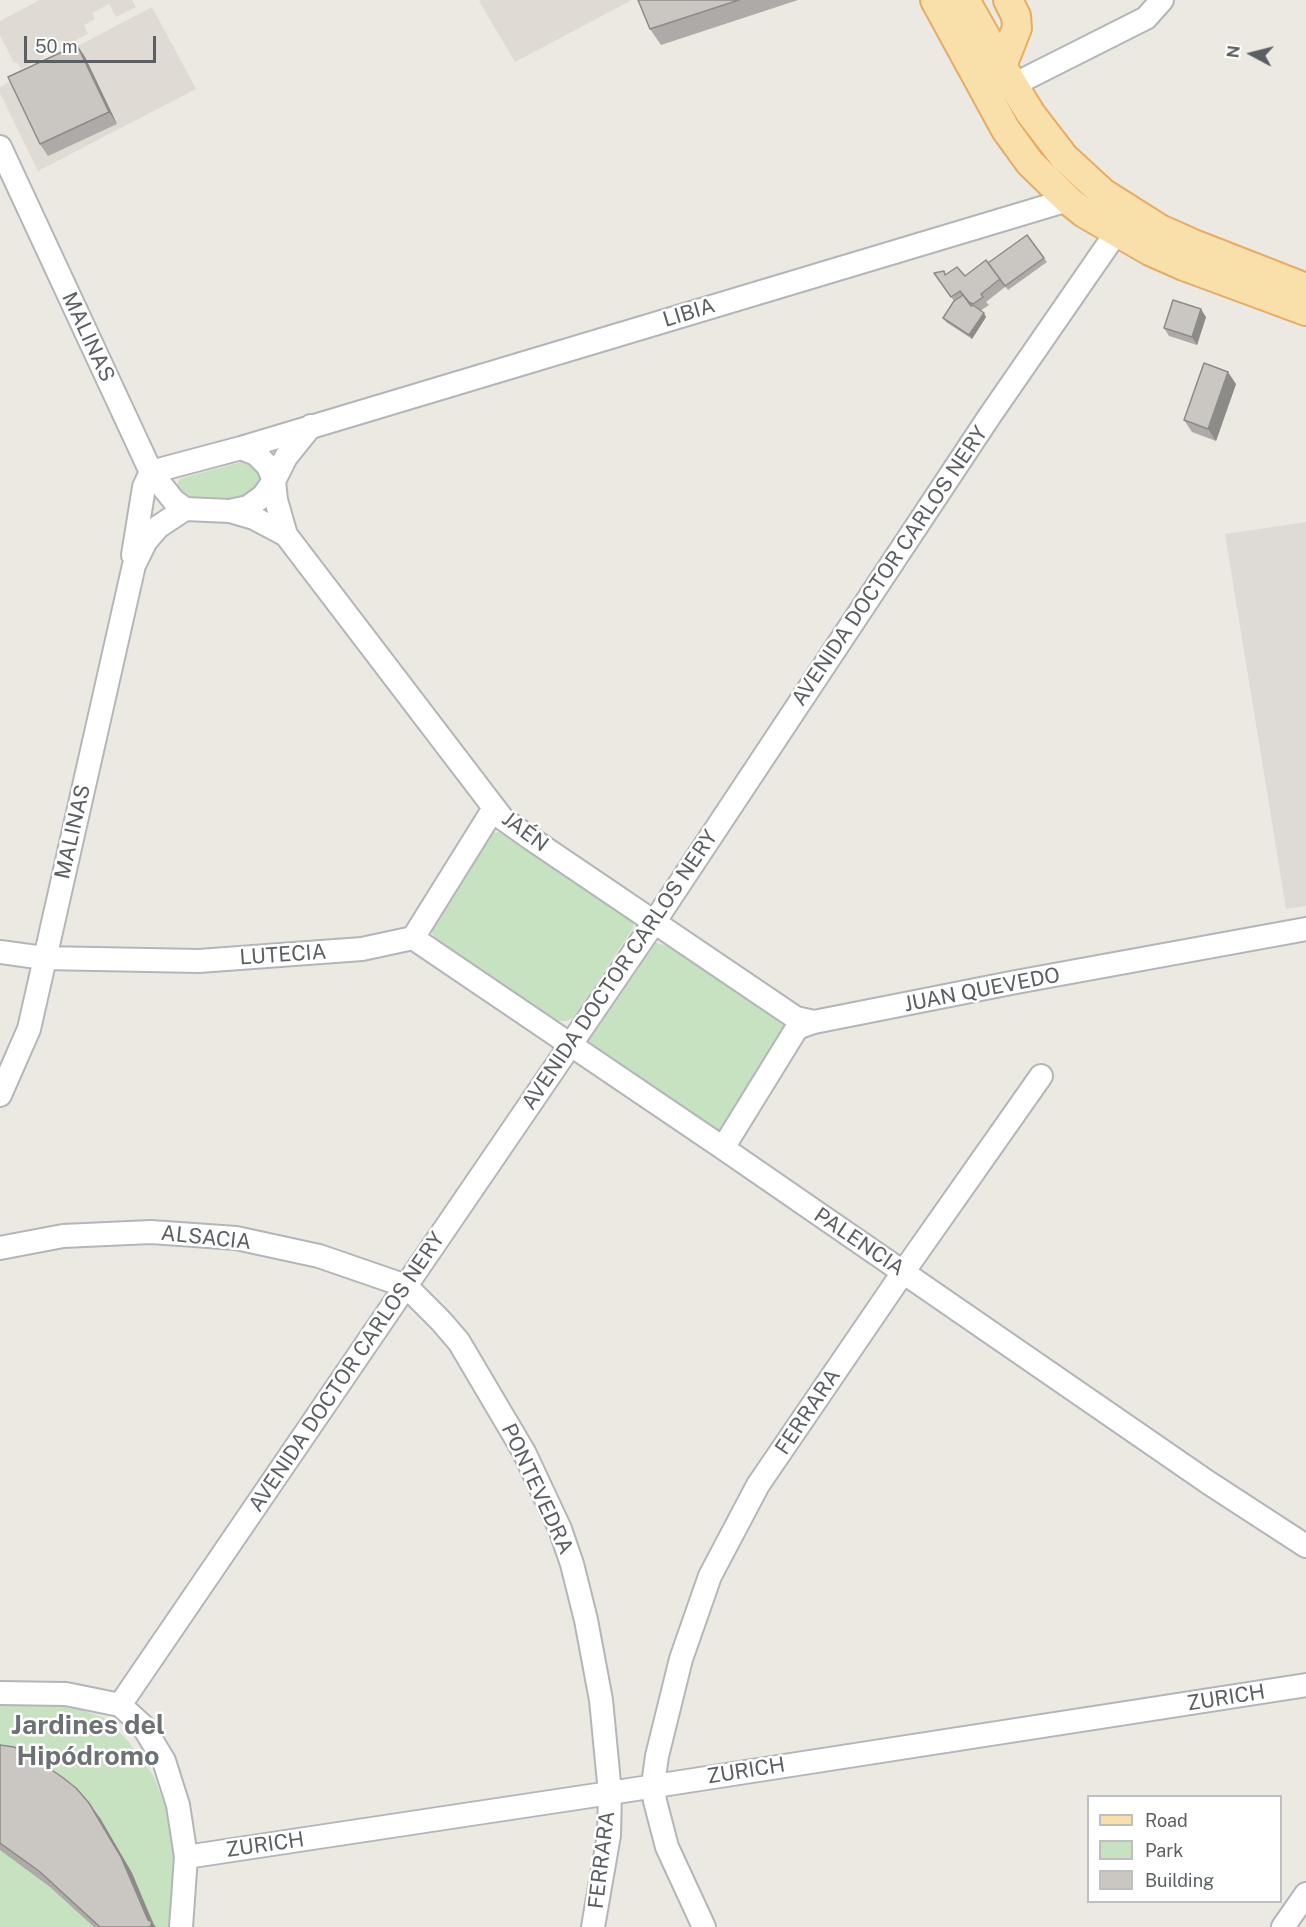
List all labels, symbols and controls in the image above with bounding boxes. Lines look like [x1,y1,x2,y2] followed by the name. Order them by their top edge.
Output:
[27,24,159,62] scale bar
[1222,24,1282,84] north arrow
[35,36,78,57] text: 50 m
[1223,44,1244,59] text: N
[56,288,120,386] street label: MALINAS
[660,293,718,333] street label: LIBIA
[787,421,993,711] street label: AVENIDA DOCTOR CARLOS NERY
[50,782,96,882] street label: MALINAS
[497,806,553,858] street label: JAÉN
[517,825,723,1115] street label: AVENIDA DOCTOR CARLOS NERY
[239,939,327,971] street label: LUTECIA
[902,963,1062,1017] street label: JUAN QUEVEDO
[809,1203,909,1281] street label: PALENCIA
[160,1221,252,1255] street label: ALSACIA
[244,1227,450,1517] street label: AVENIDA DOCTOR CARLOS NERY
[770,1364,846,1460] street label: FERRARA
[496,1420,578,1558] street label: PONTEVEDRA
[1185,1679,1267,1717] street label: ZURICH
[11,1710,165,1773] district label: Jardines del Hipódromo
[705,1752,787,1790] street label: ZURICH
[1087,1795,1282,1903] legend
[584,1810,620,1910] street label: FERRARA
[1145,1810,1188,1831] text: Road
[224,1827,306,1863] street label: ZURICH
[1145,1840,1183,1861] text: Park
[1145,1870,1214,1891] text: Building

